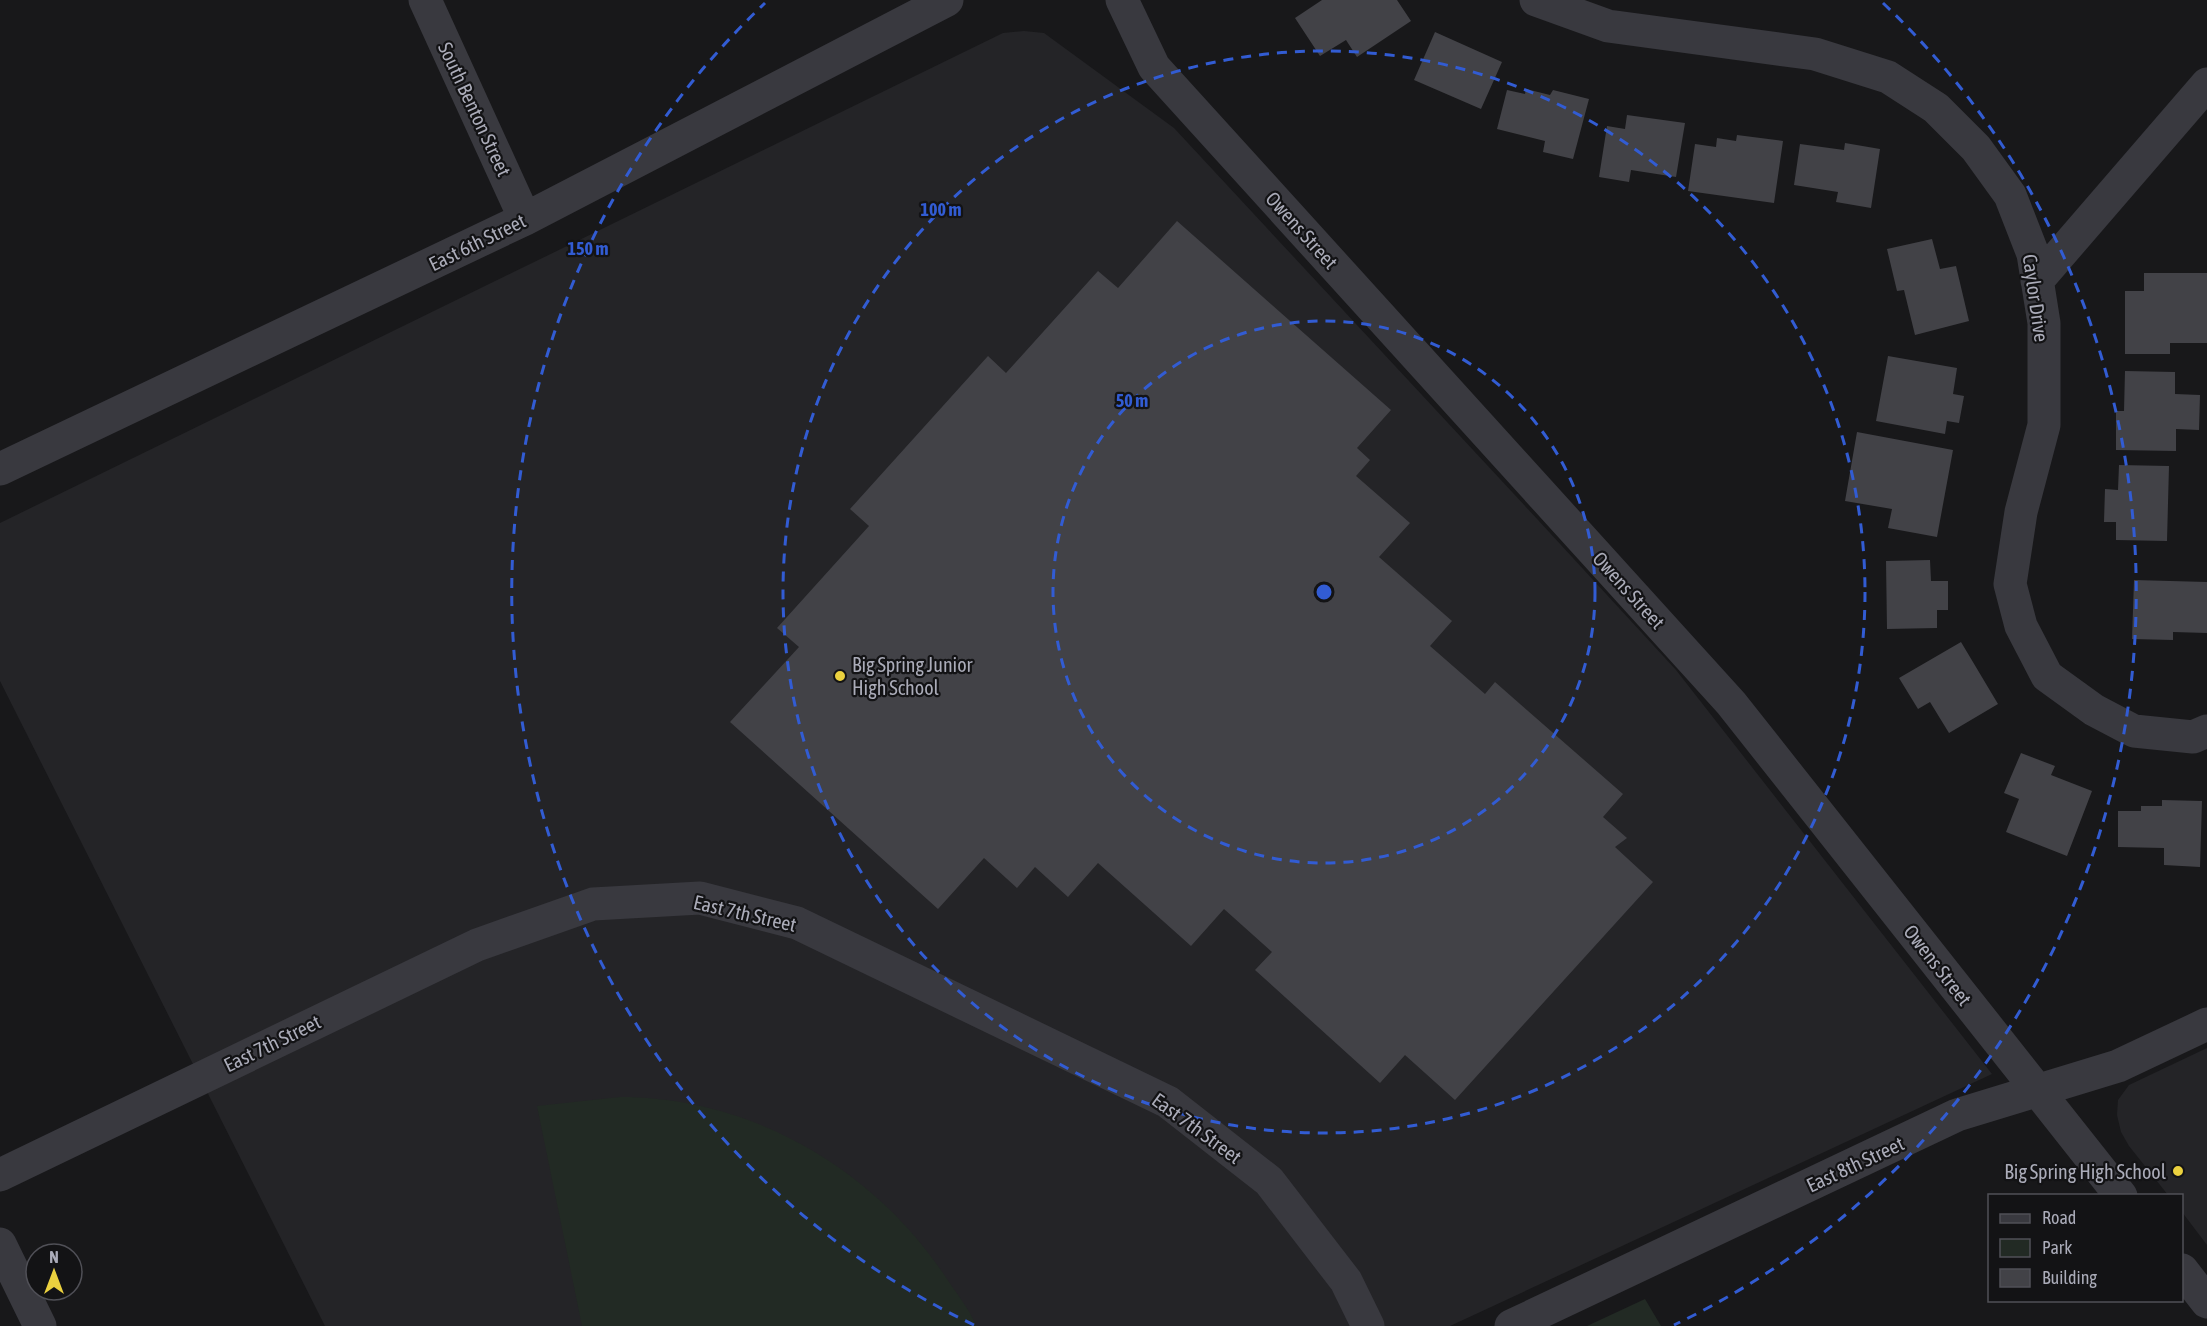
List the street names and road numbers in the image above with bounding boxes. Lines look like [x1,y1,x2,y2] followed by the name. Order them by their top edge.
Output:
[434,38,516,180] street label: South Benton Street
[1261,187,1343,273] street label: Owens Street
[425,209,529,275] street label: East 6th Street
[2018,253,2054,343] street label: Caylor Drive
[1588,547,1670,633] street label: Owens Street
[691,890,799,936] street label: East 7th Street
[1899,920,1977,1010] street label: Owens Street
[220,1010,324,1076] street label: East 7th Street
[1148,1088,1246,1168] street label: East 7th Street
[1803,1131,1908,1197] street label: East 8th Street

